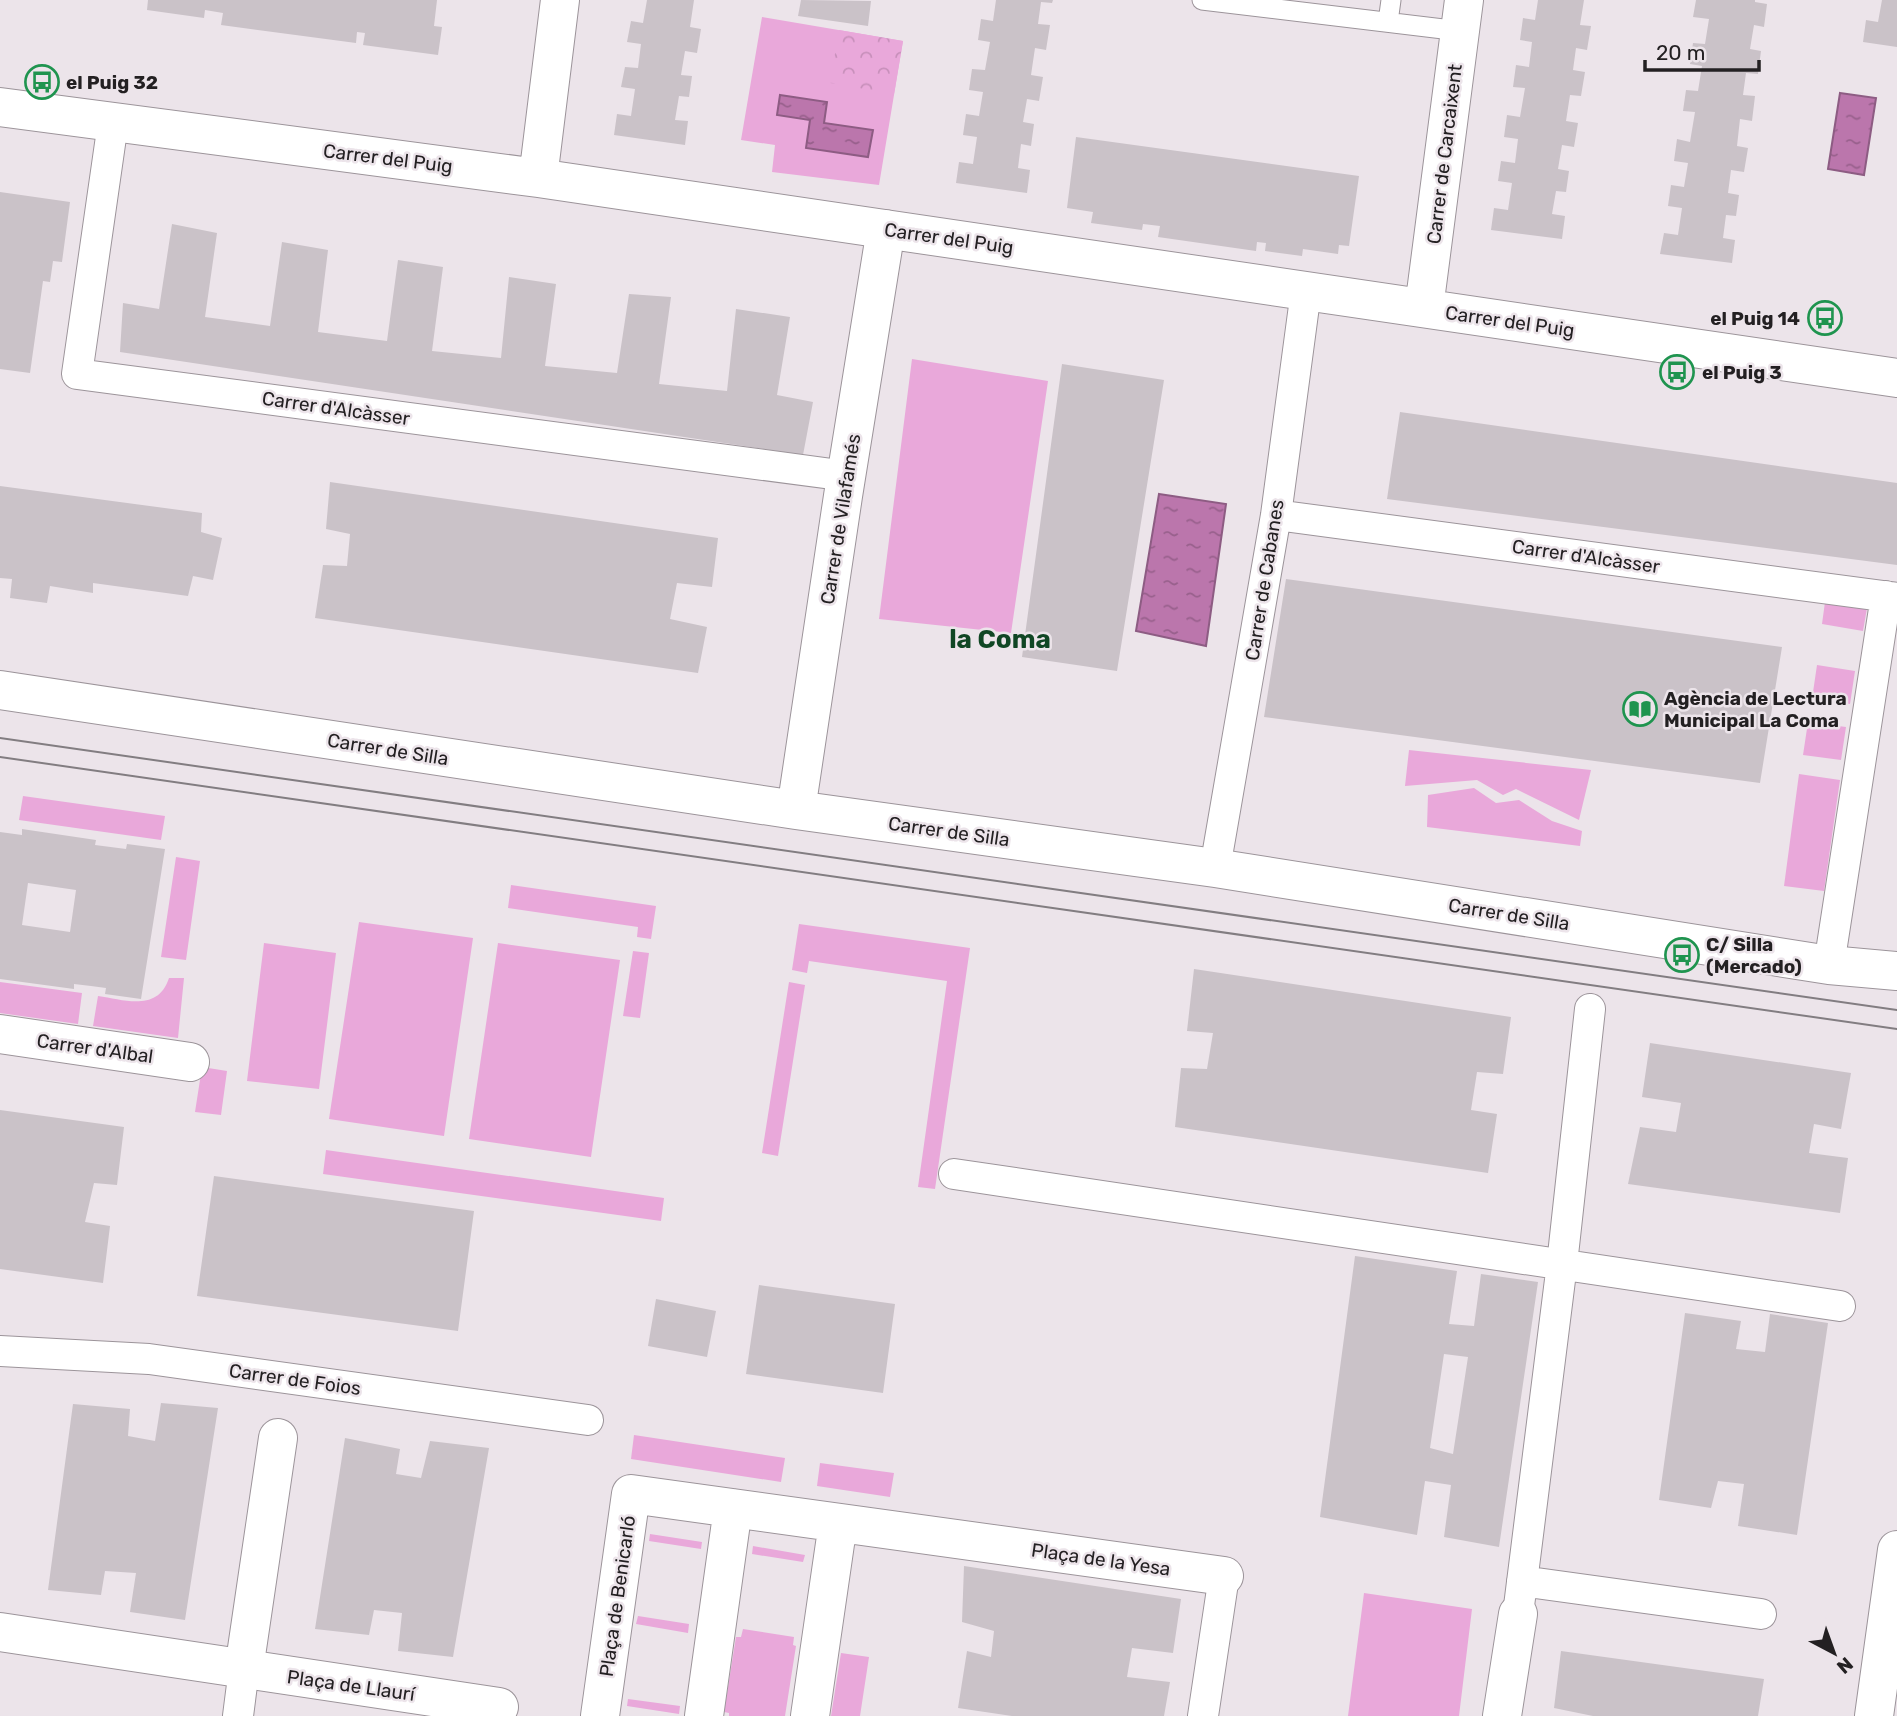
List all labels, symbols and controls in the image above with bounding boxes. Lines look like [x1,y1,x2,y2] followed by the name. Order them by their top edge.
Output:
[1645,28,1759,72] scale bar
[1656,40,1705,65] text: 20 m
[1422,62,1467,245] street label: Carrer de Carcaixent
[23,63,61,101] bus stop icon: el Puig 32
[66,71,158,94] place label: el Puig 32
[322,139,454,178] street label: Carrer del Puig
[883,218,1015,259] street label: Carrer del Puig
[1806,299,1844,337] bus stop icon: el Puig 14
[1444,301,1576,342] street label: Carrer del Puig
[1710,307,1800,330] place label: el Puig 14
[1658,353,1696,391] bus stop icon: el Puig 3
[1702,361,1782,384] place label: el Puig 3
[260,387,412,430] street label: Carrer d'Alcàsser
[816,432,865,606] street label: Carrer de Vilafamés
[1240,498,1289,662] street label: Carrer de Cabanes
[1510,535,1662,578] street label: Carrer d'Alcàsser
[949,624,1051,655] district label: la Coma
[1664,687,1847,732] place label: Agència de Lectura Municipal La Coma
[1621,690,1659,728] library icon: Agència de Lectura Municipal La Coma
[326,729,450,770] street label: Carrer de Silla
[887,812,1011,851] street label: Carrer de Silla
[1447,894,1571,935] street label: Carrer de Silla
[1706,933,1802,978] place label: C/ Silla (Mercado)
[1663,936,1701,974] bus stop icon: C/ Silla (Mercado)
[35,1029,155,1068] street label: Carrer d'Albal
[227,1359,362,1400] street label: Carrer de Foios
[595,1514,640,1678] street label: Plaça de Benicarló
[1030,1538,1172,1581] street label: Plaça de la Yesa
[1799,1618,1869,1688] north arrow
[1832,1652,1858,1679] text: N
[286,1665,418,1706] street label: Plaça de Llaurí

